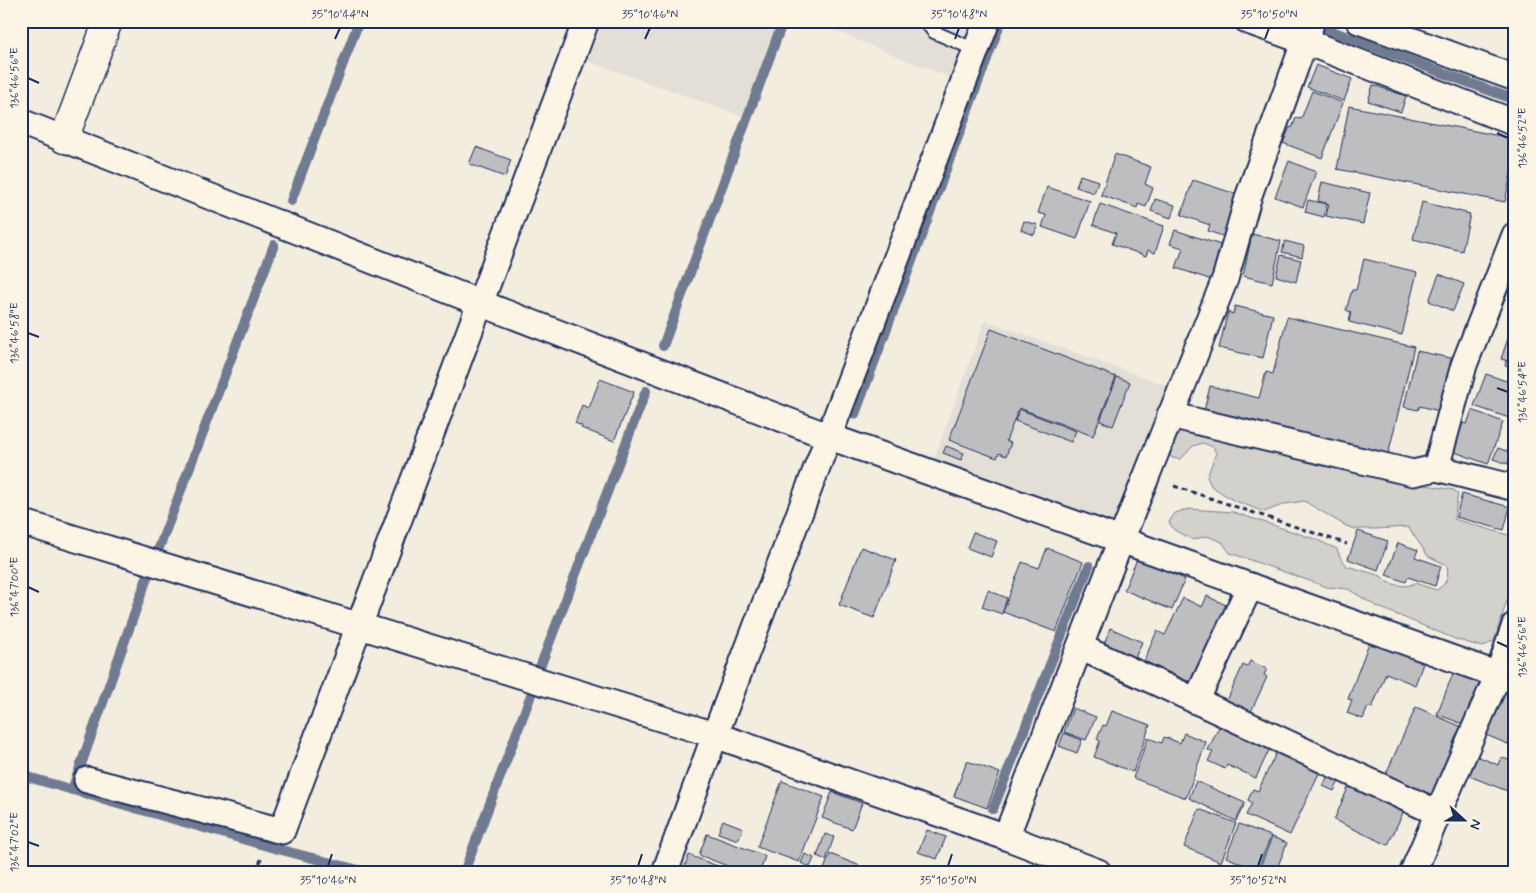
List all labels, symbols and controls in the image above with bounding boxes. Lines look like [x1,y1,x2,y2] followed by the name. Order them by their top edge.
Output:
[311,7,369,23] text: 35°10'44"N
[622,7,678,23] text: 35°10'46"N
[931,7,987,23] text: 35°10'48"N
[1240,7,1298,23] text: 35°10'50"N
[7,47,23,109] text: 136°46'56"E
[1515,107,1531,169] text: 136°46'52"E
[7,302,23,364] text: 136°46'58"E
[1515,361,1531,423] text: 136°46'54"E
[7,557,23,617] text: 136°47'00"E
[1515,616,1531,678] text: 136°46'56"E
[1438,796,1488,846] north arrow
[7,812,23,872] text: 136°47'02"E
[1465,817,1485,832] text: N
[300,873,356,889] text: 35°10'46"N
[610,873,666,889] text: 35°10'48"N
[919,873,977,889] text: 35°10'50"N
[1230,873,1286,889] text: 35°10'52"N

